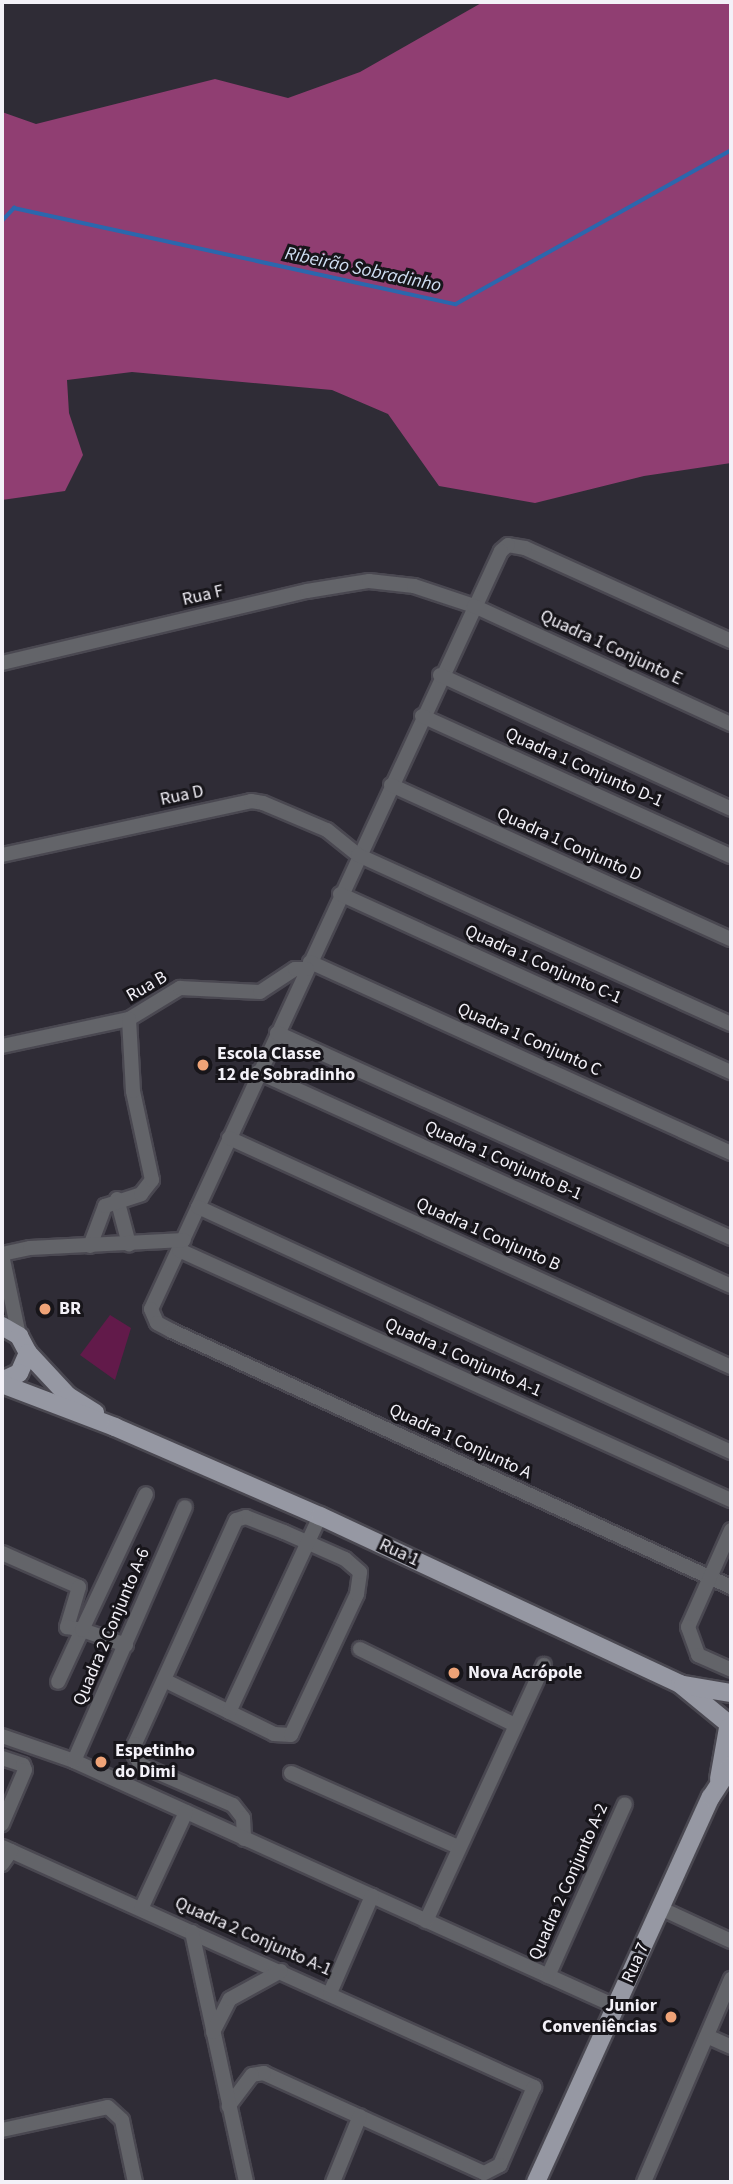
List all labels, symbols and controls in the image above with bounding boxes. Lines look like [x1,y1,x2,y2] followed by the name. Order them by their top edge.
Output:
[283,242,443,298] water label: Ribeirão Sobradinho
[180,581,226,611] street label: Rua F
[536,606,686,690] street label: Quadra 1 Conjunto E
[502,723,666,813] street label: Quadra 1 Conjunto D-1
[158,781,206,811] street label: Rua D
[493,803,645,887] street label: Quadra 1 Conjunto D
[461,921,625,1009] street label: Quadra 1 Conjunto C-1
[123,967,171,1007] street label: Rua B
[454,999,604,1081] street label: Quadra 1 Conjunto C
[217,1044,355,1086] place label: Escola Classe 12 de Sobradinho
[195,1057,211,1073] marker: Escola Classe 12 de Sobradinho
[421,1117,585,1205] street label: Quadra 1 Conjunto B-1
[413,1193,563,1277] street label: Quadra 1 Conjunto B
[59,1298,81,1320] place label: BR
[37,1301,53,1317] marker: BR
[381,1314,545,1402] street label: Quadra 1 Conjunto A-1
[385,1400,535,1484] street label: Quadra 1 Conjunto A
[376,1534,422,1572] street label: Rua 1
[69,1545,155,1709] street label: Quadra 2 Conjunto A-6
[468,1662,582,1684] place label: Nova Acrópole
[446,1665,462,1681] marker: Nova Acrópole
[115,1741,195,1784] place label: Espetinho do Dimi
[93,1754,109,1770] marker: Espetinho do Dimi
[525,1800,613,1964] street label: Quadra 2 Conjunto A-2
[171,1893,335,1981] street label: Quadra 2 Conjunto A-1
[618,1940,654,1986] street label: Rua 7
[542,1996,657,2038] place label: Junior Conveniências
[663,2009,679,2025] marker: Junior Conveniências

